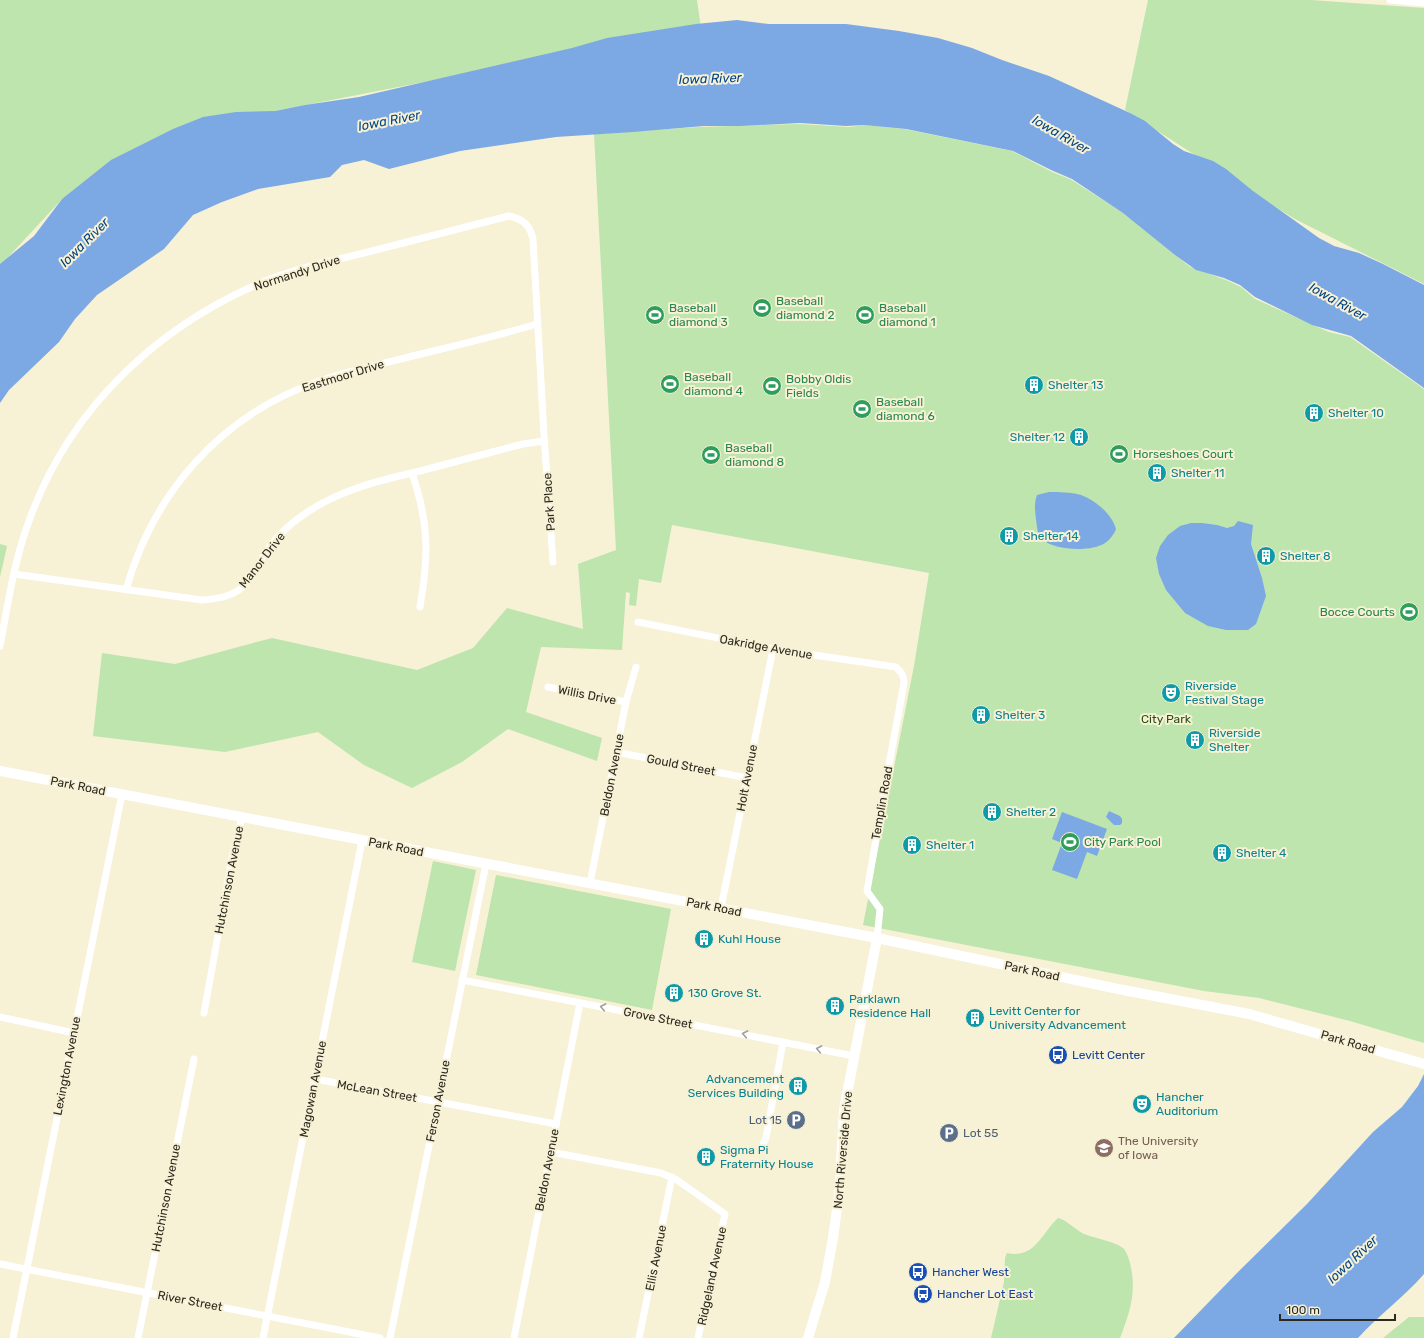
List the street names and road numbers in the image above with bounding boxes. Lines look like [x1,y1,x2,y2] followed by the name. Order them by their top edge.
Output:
[252,252,342,294] street label: Normandy Drive
[300,357,386,395] street label: Eastmoor Drive
[540,472,558,532] street label: Park Place
[236,529,288,590] street label: Manor Drive
[718,632,814,662] street label: Oakridge Avenue
[557,682,618,708] street label: Willis Drive
[597,732,627,817] street label: Beldon Avenue
[734,743,760,813] street label: Holt Avenue
[645,751,717,779] street label: Gould Street
[869,765,895,841] street label: Templin Road
[49,774,107,798] street label: Park Road
[212,825,246,935] street label: Hutchinson Avenue
[367,835,425,859] street label: Park Road
[685,895,743,919] street label: Park Road
[1003,958,1061,984] street label: Park Road
[622,1004,694,1032] street label: Grove Street
[51,1015,84,1117] street label: Lexington Avenue
[1319,1028,1377,1056] street label: Park Road
[297,1039,329,1138] street label: Magowan Avenue
[423,1059,453,1143] street label: Ferson Avenue
[336,1077,418,1105] street label: McLean Street
[831,1090,855,1209] street label: North Riverside Drive
[532,1127,562,1212] street label: Beldon Avenue
[149,1143,183,1253] street label: Hutchinson Avenue
[643,1224,669,1292] street label: Ellis Avenue
[695,1225,729,1327] street label: Ridgeland Avenue
[156,1288,224,1314] street label: River Street

